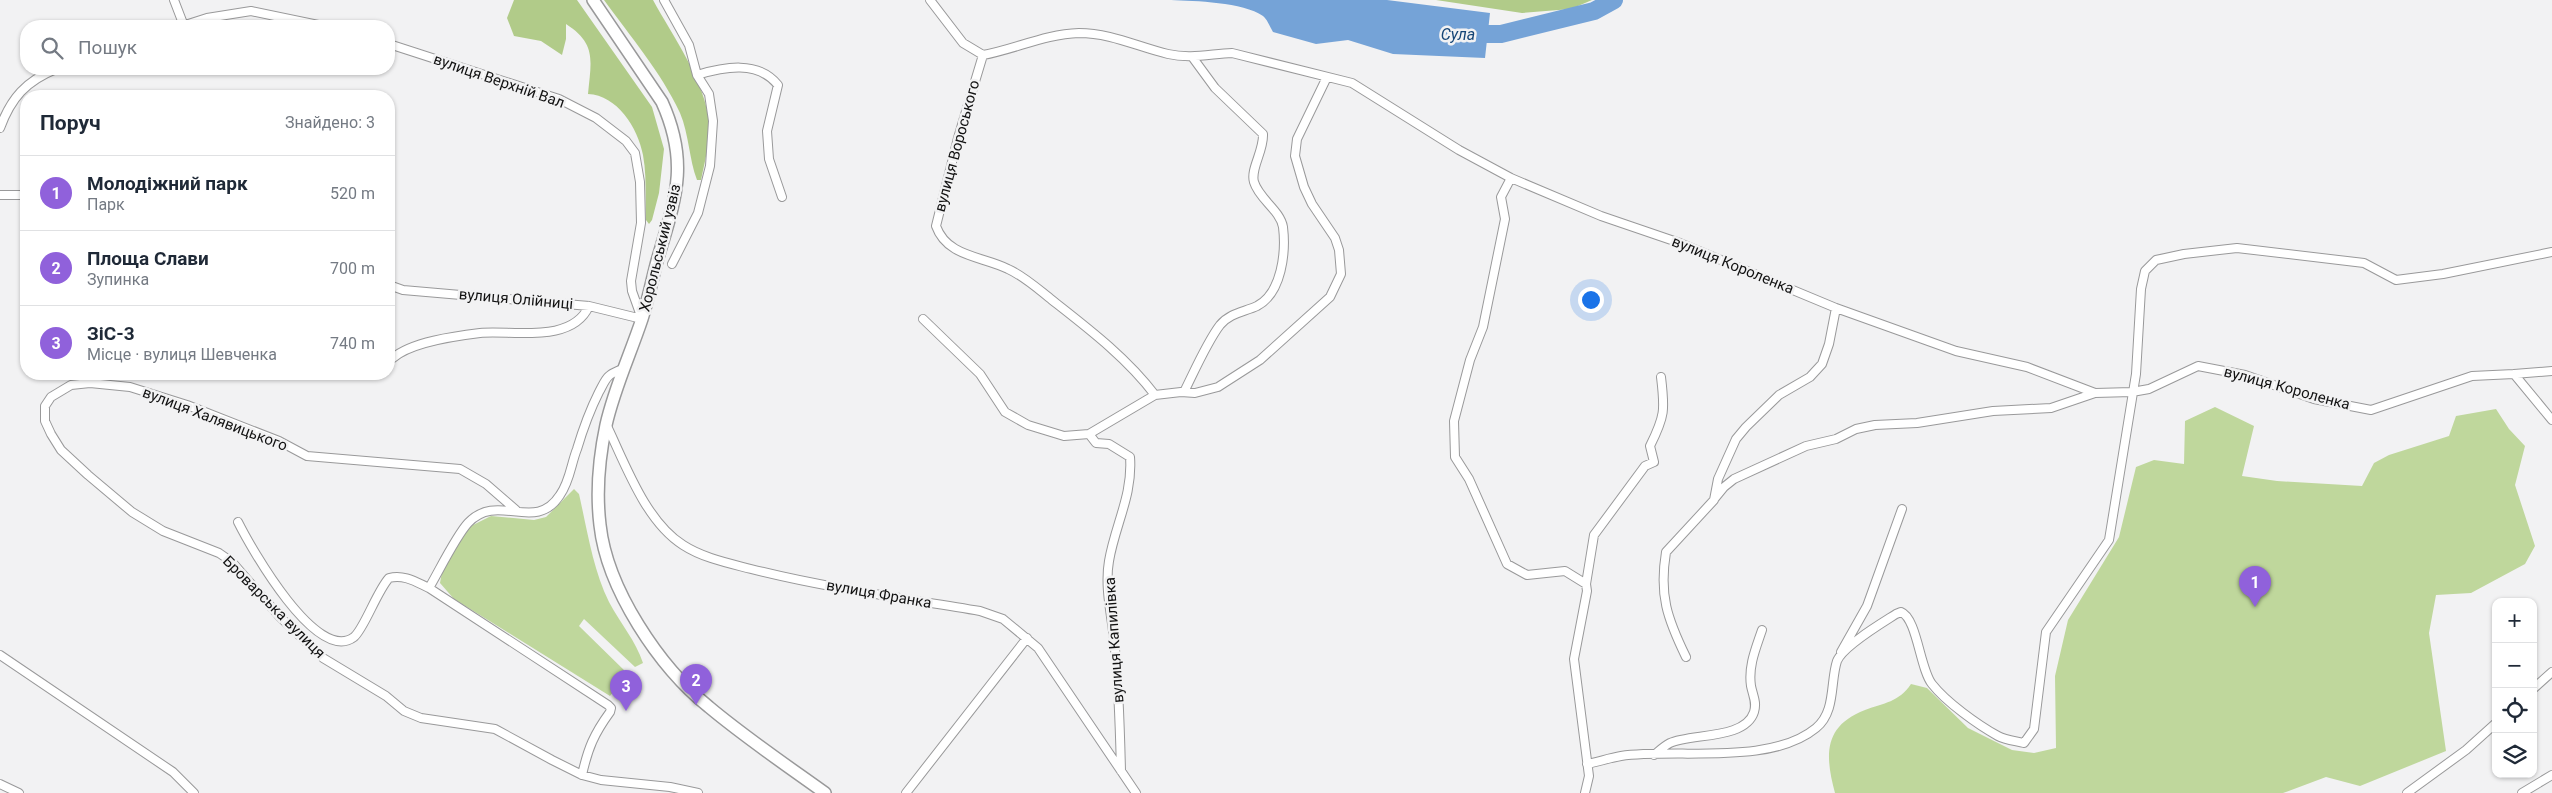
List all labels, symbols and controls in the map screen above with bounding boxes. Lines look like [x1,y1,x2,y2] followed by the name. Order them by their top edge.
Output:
[20,20,395,75] search box
[1441,25,1475,44] water label: Сула
[38,34,66,62] icon: search
[78,36,137,59] text: Пошук
[431,50,567,112] street label: вулиця Верхній Вал
[931,78,983,214] street label: вулиця Вороського
[40,111,101,135] text: Поруч
[285,113,375,132] text: Знайдено: 3
[87,172,248,195] text: Молодіжний парк
[635,182,685,314] street label: Хорольський узвіз
[51,184,61,203] text: 1
[330,184,375,203] text: 520 m
[87,195,125,214] text: Парк
[1669,232,1797,298] street label: вулиця Короленка
[87,247,209,270] text: Площа Слави
[51,259,61,278] text: 2
[330,259,375,278] text: 700 m
[87,270,149,289] text: Зупинка
[458,285,574,313] street label: вулиця Олійниці
[1578,287,1604,313] your location
[87,322,135,345] text: ЗіС-3
[51,334,61,353] text: 3
[330,334,375,353] text: 740 m
[87,345,277,364] text: Місце · вулиця Шевченка
[2222,362,2352,414] street label: вулиця Короленка
[140,383,290,455] street label: вулиця Халявицького
[219,552,329,662] street label: Броварська вулиця
[2239,566,2271,607] pin: 1
[825,576,933,612] street label: вулиця Франка
[1101,577,1127,703] street label: вулиця Капилівка
[2492,598,2537,778] map controls
[2492,598,2537,643] button: +
[2492,643,2537,688] button: −
[680,664,712,705] pin: 2
[610,670,642,711] pin: 3
[2492,688,2537,733] button: locate
[2492,733,2537,778] button: layers

